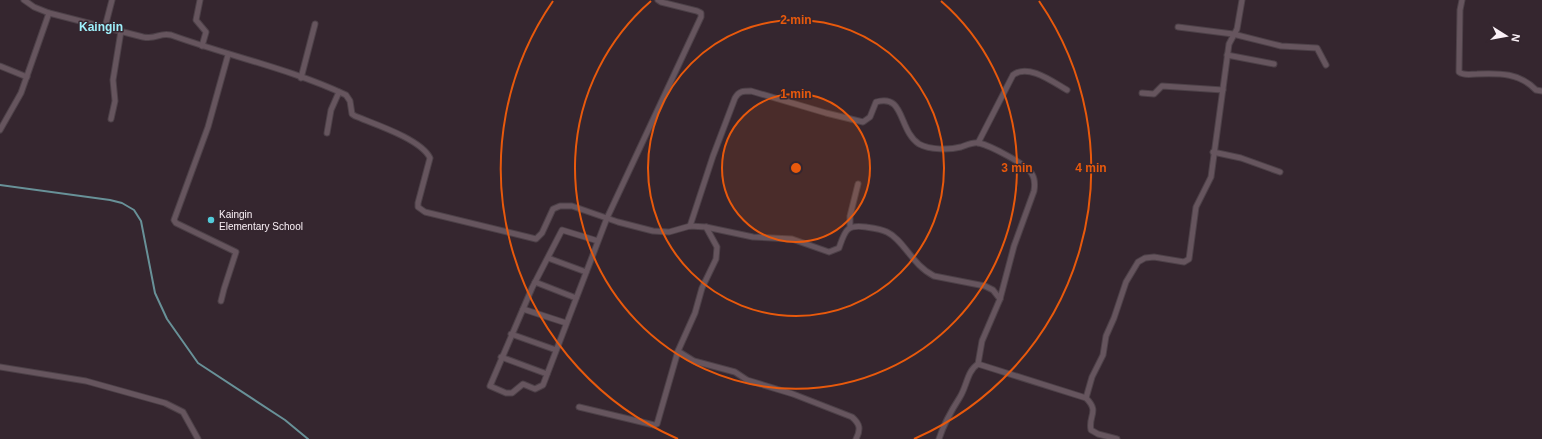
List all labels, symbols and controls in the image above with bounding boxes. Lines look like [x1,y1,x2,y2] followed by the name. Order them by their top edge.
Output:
[780,13,812,27] text: 2 min
[1486,16,1526,56] north arrow
[79,20,123,34] district label: Kaingin
[1509,33,1522,43] text: N
[780,87,812,101] text: 1 min
[789,161,803,175] centre of rings
[1001,161,1033,175] text: 3 min
[1075,161,1107,175] text: 4 min
[219,209,303,232] place label: Kaingin Elementary School
[206,215,216,225] marker: Kaingin Elementary School

